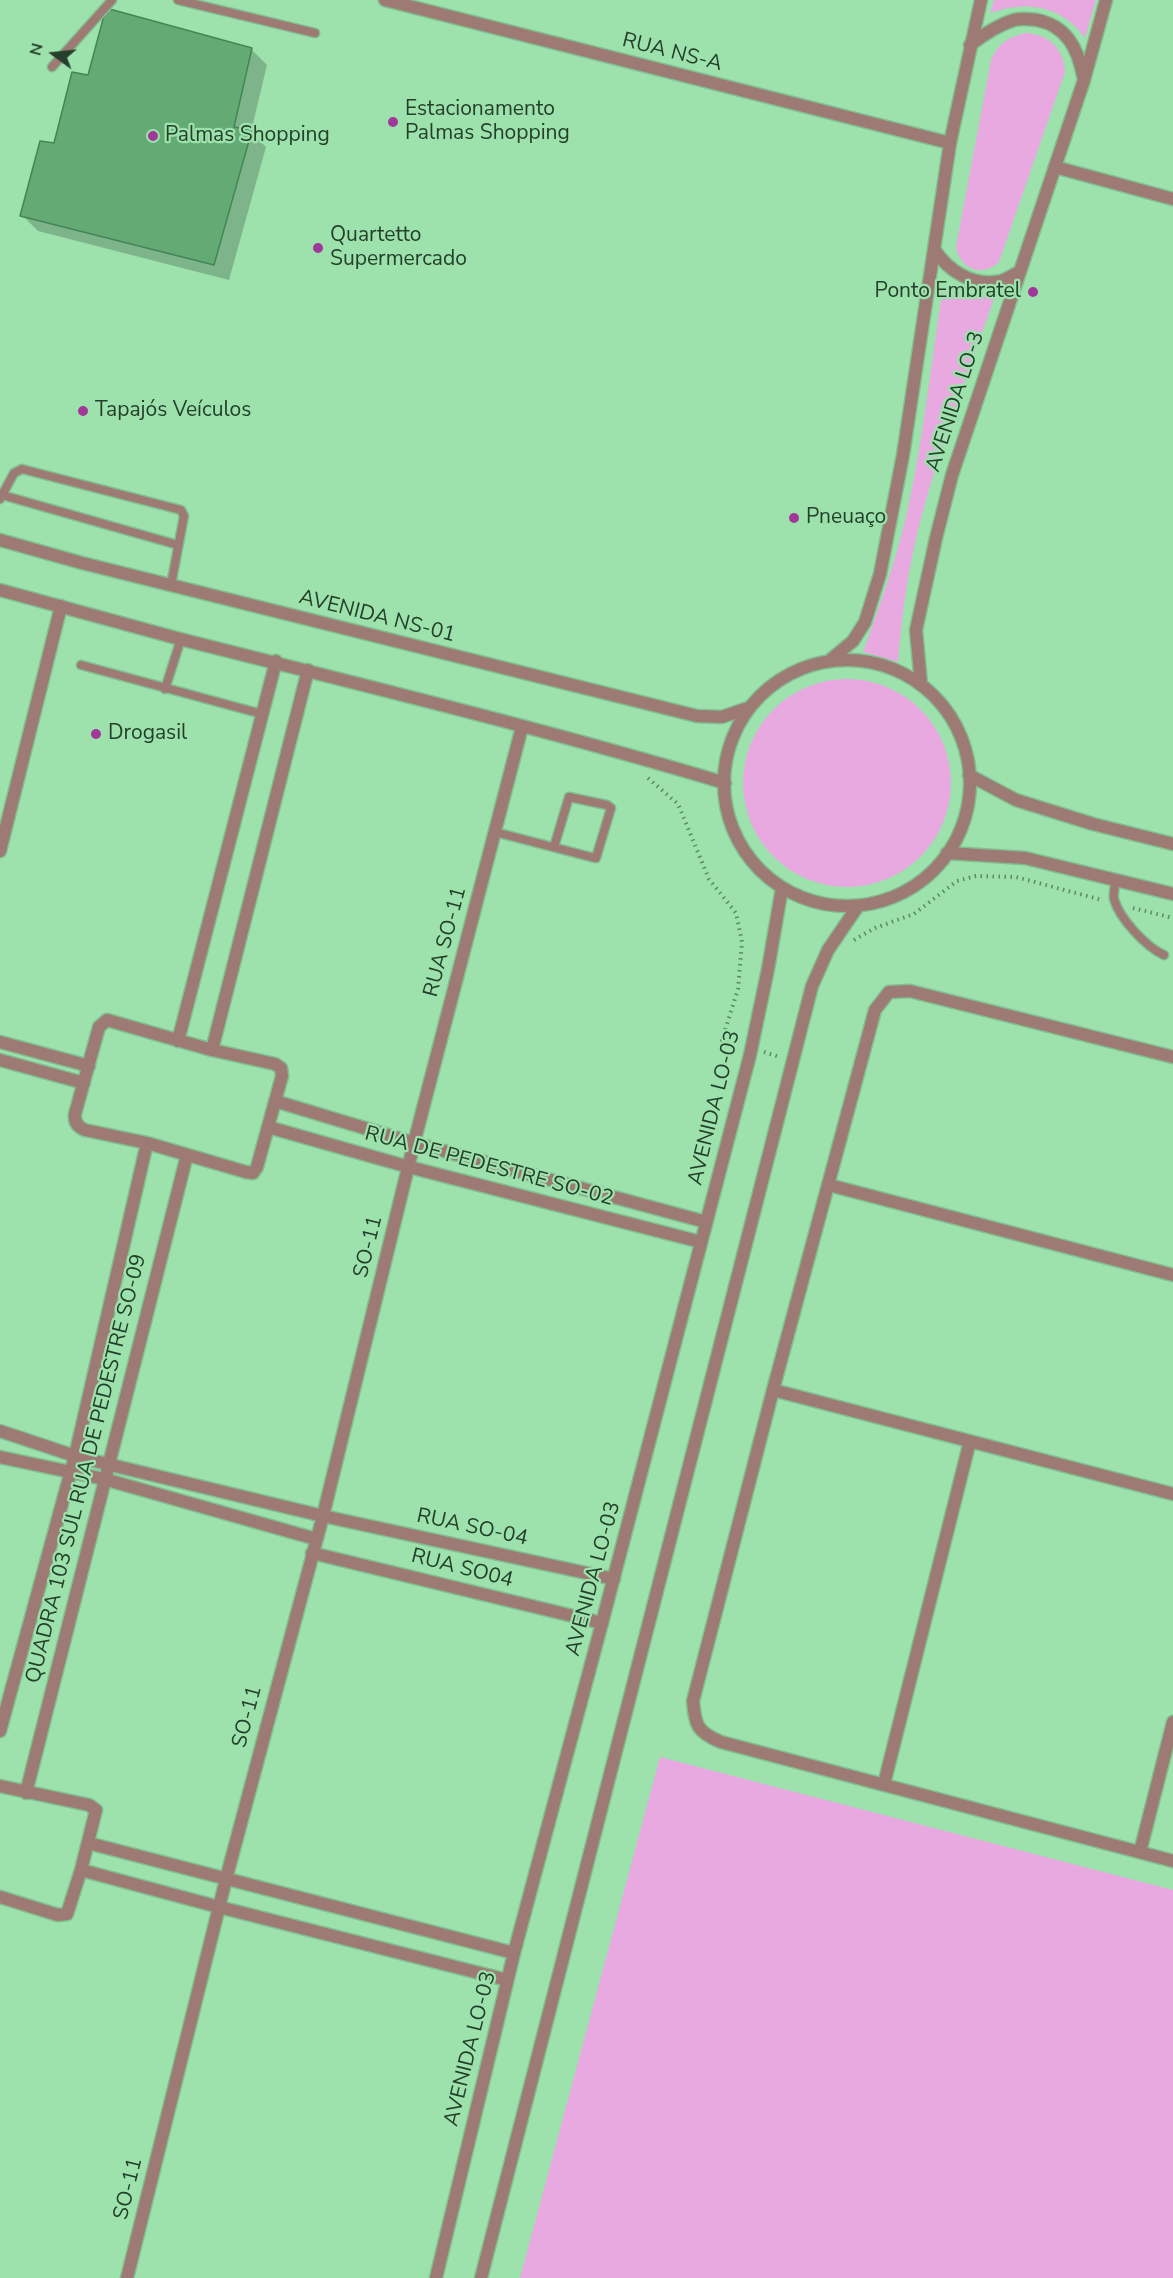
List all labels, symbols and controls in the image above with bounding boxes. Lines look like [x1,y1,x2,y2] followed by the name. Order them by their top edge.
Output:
[24,24,84,84] north arrow
[619,28,725,78] street label: RUA NS-A
[24,41,49,58] text: N
[405,97,570,147] place label: Estacionamento Palmas Shopping
[386,115,400,129] marker: Estacionamento Palmas Shopping
[165,123,330,149] place label: Palmas Shopping
[146,129,160,143] marker: Palmas Shopping
[330,223,467,273] place label: Quartetto Supermercado
[311,241,325,255] marker: Quartetto Supermercado
[875,279,1021,305] place label: Ponto Embratel
[1026,285,1040,299] marker: Ponto Embratel
[921,329,991,475] street label: AVENIDA LO-3
[95,398,251,424] place label: Tapajós Veículos
[76,404,90,418] marker: Tapajós Veículos
[806,505,886,531] place label: Pneuaço
[787,511,801,525] marker: Pneuaço
[296,585,458,649] street label: AVENIDA NS-01
[108,721,187,747] place label: Drogasil
[89,727,103,741] marker: Drogasil
[419,884,473,1000] street label: RUA SO-11
[684,1028,746,1188] street label: AVENIDA LO-03
[362,1122,616,1212] street label: RUA DE PEDESTRE SO-02
[349,1213,389,1281] street label: SO-11
[21,1252,153,1686] street label: QUADRA 103 SUL RUA DE PEDESTRE SO-09
[561,1499,627,1659] street label: AVENIDA LO-03
[414,1504,530,1552] street label: RUA SO-04
[408,1544,516,1594] street label: RUA SO04
[228,1683,268,1751] street label: SO-11
[440,1969,502,2129] street label: AVENIDA LO-03
[109,2155,149,2223] street label: SO-11

